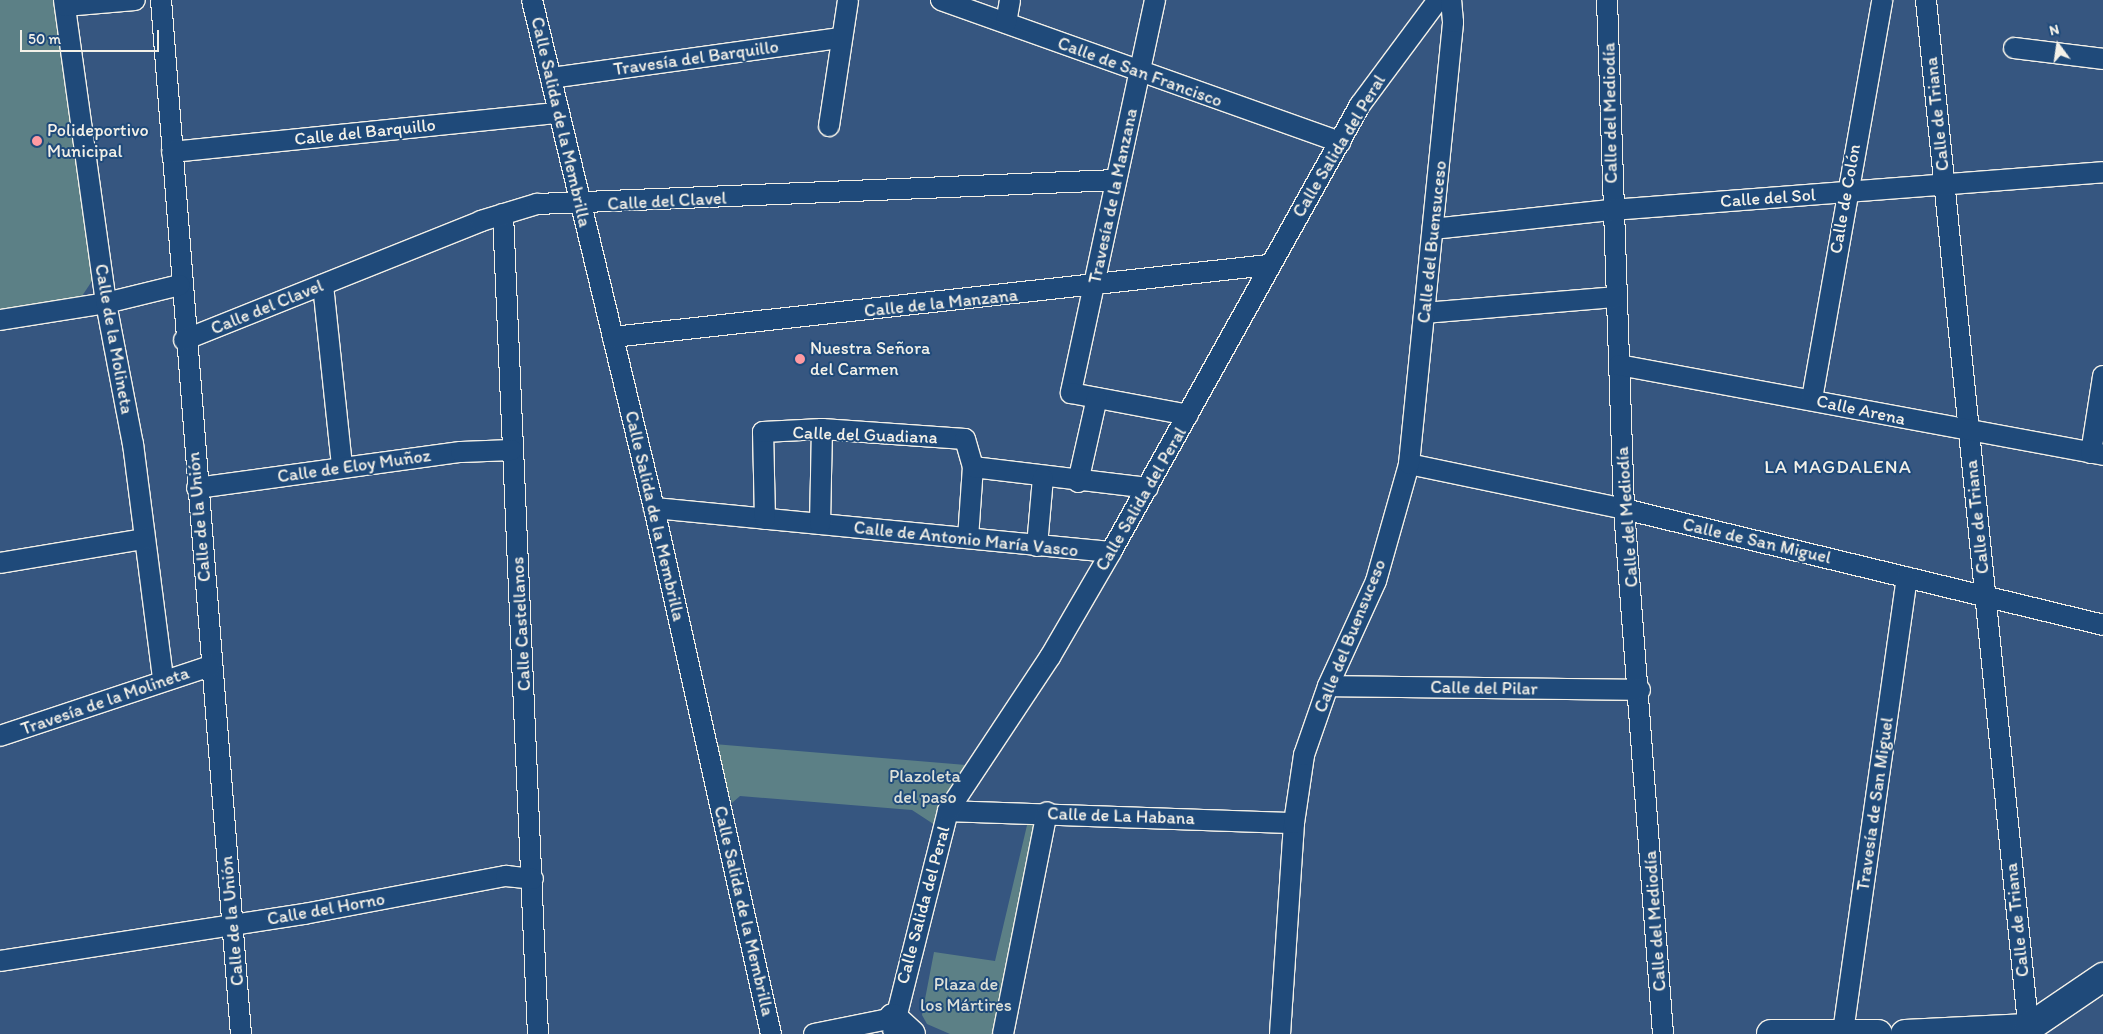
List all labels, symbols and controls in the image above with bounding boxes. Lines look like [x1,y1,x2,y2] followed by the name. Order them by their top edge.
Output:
[526,15,596,229] street label: Calle Salida de la Membrilla
[22,20,161,52] scale bar
[2033,20,2083,70] north arrow
[2048,21,2061,39] text: N
[28,30,61,48] text: 50 m
[1055,32,1225,112] street label: Calle de San Francisco
[612,36,780,80] street label: Travesía del Barquillo
[1598,42,1622,184] street label: Calle del Mediodía
[1920,56,1954,172] street label: Calle de Triana
[1288,71,1390,221] street label: Calle Salida del Peral
[1084,106,1142,286] street label: Travesía de la Manzana
[293,114,437,150] street label: Calle del Barquillo
[47,120,149,162] place label: Polideportivo Municipal
[31,135,43,147] marker: Polideportivo Municipal
[1825,143,1865,255] street label: Calle de Colón
[1413,159,1451,325] street label: Calle del Buensuceso
[1719,184,1817,212] street label: Calle del Sol
[607,187,727,215] street label: Calle del Clavel
[90,262,138,416] street label: Calle de la Molineta
[208,275,326,339] street label: Calle del Clavel
[863,284,1019,322] street label: Calle de la Manzana
[810,338,930,380] place label: Nuestra Señora del Carmen
[794,353,806,365] marker: Nuestra Señora del Carmen
[1815,390,1907,430] street label: Calle Arena
[620,409,690,623] street label: Calle Salida de la Membrilla
[792,422,938,448] street label: Calle del Guadiana
[1091,423,1191,575] street label: Calle Salida del Peral
[276,445,432,487] street label: Calle de Eloy Muñoz
[1611,446,1643,588] street label: Calle del Mediodía
[183,451,215,583] street label: Calle de la Unión
[1762,456,1914,478] district label: LA MAGDALENA
[1960,459,1994,575] street label: Calle de Triana
[1681,513,1833,569] street label: Calle de San Miguel
[853,517,1079,561] street label: Calle de Antonio María Vasco
[507,556,535,692] street label: Calle Castellanos
[1309,556,1391,716] street label: Calle del Buensuceso
[18,662,192,740] street label: Travesía de la Molineta
[1430,676,1538,700] street label: Calle del Pilar
[1852,715,1898,893] street label: Travesía de San Miguel
[889,766,961,809] park label: Plazoleta del paso
[1047,803,1195,829] street label: Calle de La Habana
[709,804,779,1018] street label: Calle Salida de la Membrilla
[891,824,955,986] street label: Calle Salida del Peral
[1639,850,1671,992] street label: Calle del Mediodía
[216,855,248,987] street label: Calle de la Unión
[2000,862,2034,978] street label: Calle de Triana
[266,888,386,930] street label: Calle del Horno
[920,974,1012,1016] park label: Plaza de los Mártires

